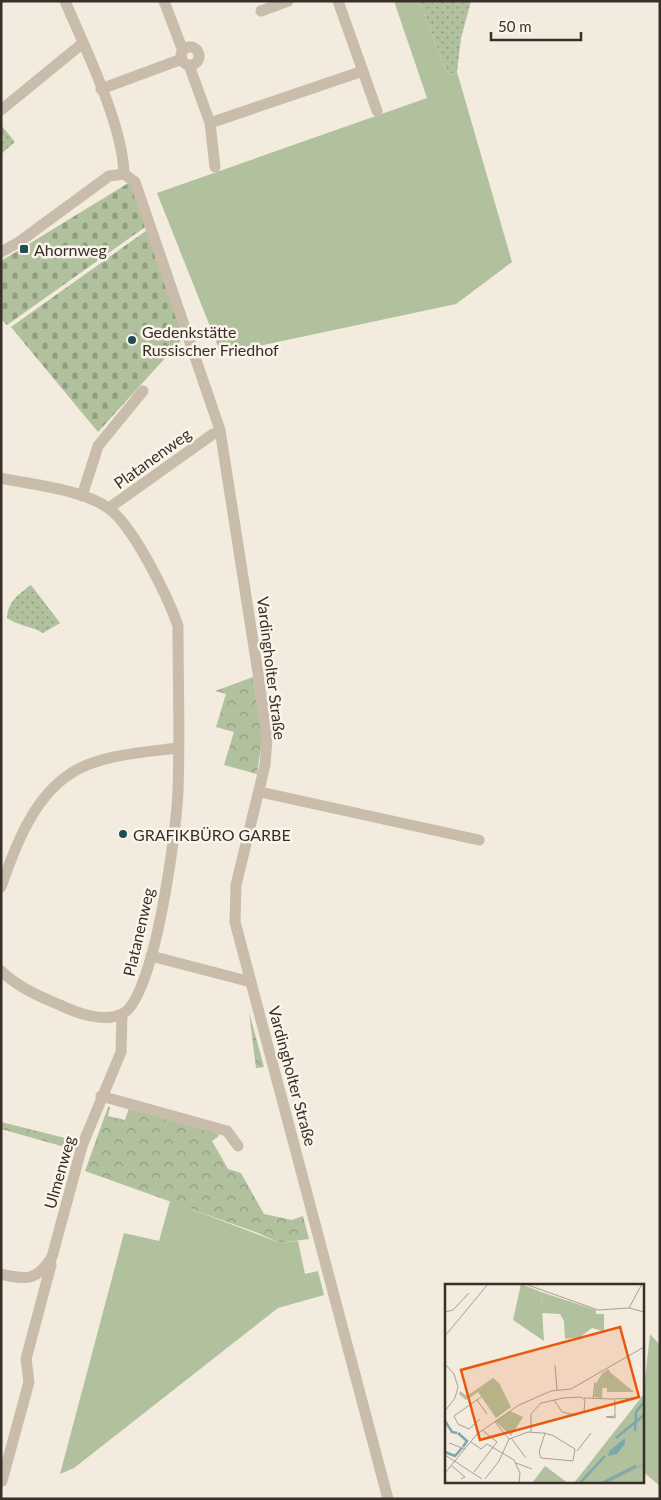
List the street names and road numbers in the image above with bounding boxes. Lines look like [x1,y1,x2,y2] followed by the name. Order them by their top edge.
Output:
[110,424,194,492] street label: Platanenweg
[254,595,290,741] street label: Vardingholter Straße
[119,886,157,978] street label: Platanenweg
[265,1004,321,1148] street label: Vardingholter Straße
[40,1133,78,1211] street label: Ulmenweg

